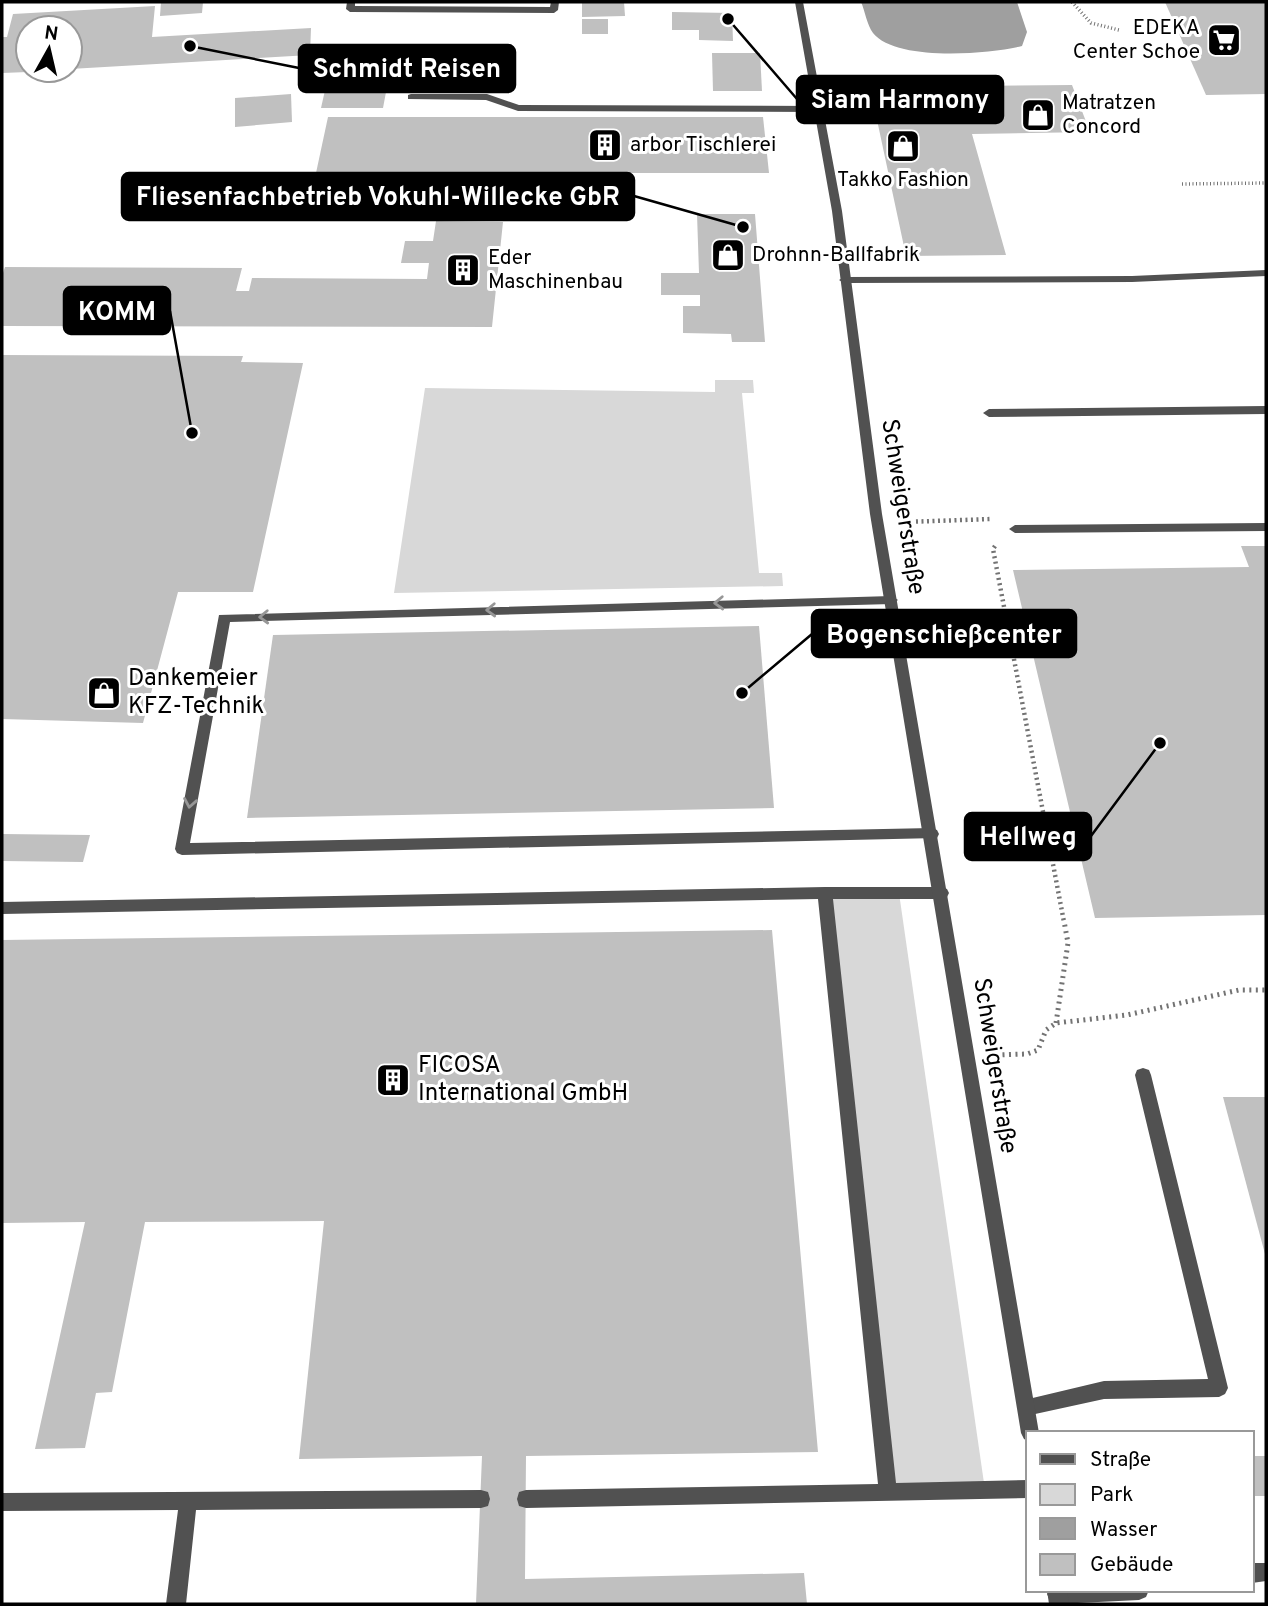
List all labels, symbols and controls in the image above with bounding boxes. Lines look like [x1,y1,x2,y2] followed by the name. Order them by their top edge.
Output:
[14,14,84,84] north arrow
[1073,15,1200,66] place label: EDEKA Center Schoe
[43,21,60,47] text: N
[1205,21,1243,59] supermarket icon: EDEKA Center Schoe
[299,45,515,92] callout: Schmidt Reisen
[313,54,501,87] text: Schmidt Reisen
[797,76,1003,123] callout: Siam Harmony
[811,85,989,118] text: Siam Harmony
[1062,90,1156,141] place label: Matratzen Concord
[1019,96,1057,134] shop icon: Matratzen Concord
[586,126,624,164] building icon: arbor Tischlerei
[884,127,922,165] shop icon: Takko Fashion
[630,132,776,159] place label: arbor Tischlerei
[837,167,969,194] place label: Takko Fashion
[122,173,634,220] callout: Fliesenfachbetrieb Vokuhl-Willecke GbR
[136,182,620,215] text: Fliesenfachbetrieb Vokuhl-Willecke GbR
[709,236,747,274] shop icon: Drohnn-Ballfabrik
[752,242,920,269] place label: Drohnn-Ballfabrik
[488,245,623,296] place label: Eder Maschinenbau
[444,251,482,289] building icon: Eder Maschinenbau
[64,287,170,334] callout: KOMM
[78,297,156,330] text: KOMM
[873,417,931,597] street label: Schweigerstraße
[713,595,724,611] one-way arrow
[486,603,497,618] one-way arrow
[258,610,269,625] one-way arrow
[812,610,1076,657] callout: Bogenschießcenter
[826,620,1062,653] text: Bogenschießcenter
[128,664,264,722] place label: Dankemeier KFZ-Technik
[85,674,123,712] shop icon: Dankemeier KFZ-Technik
[184,797,199,809] one-way arrow
[965,813,1091,860] callout: Hellweg
[979,822,1077,855] text: Hellweg
[965,976,1023,1156] street label: Schweigerstraße
[418,1051,628,1109] place label: FICOSA International GmbH
[374,1061,412,1099] building icon: FICOSA International GmbH
[1026,1431,1254,1592] legend
[1090,1447,1151,1474] text: Straße
[1090,1482,1133,1509] text: Park
[1090,1517,1157,1544] text: Wasser
[1090,1552,1173,1579] text: Gebäude

